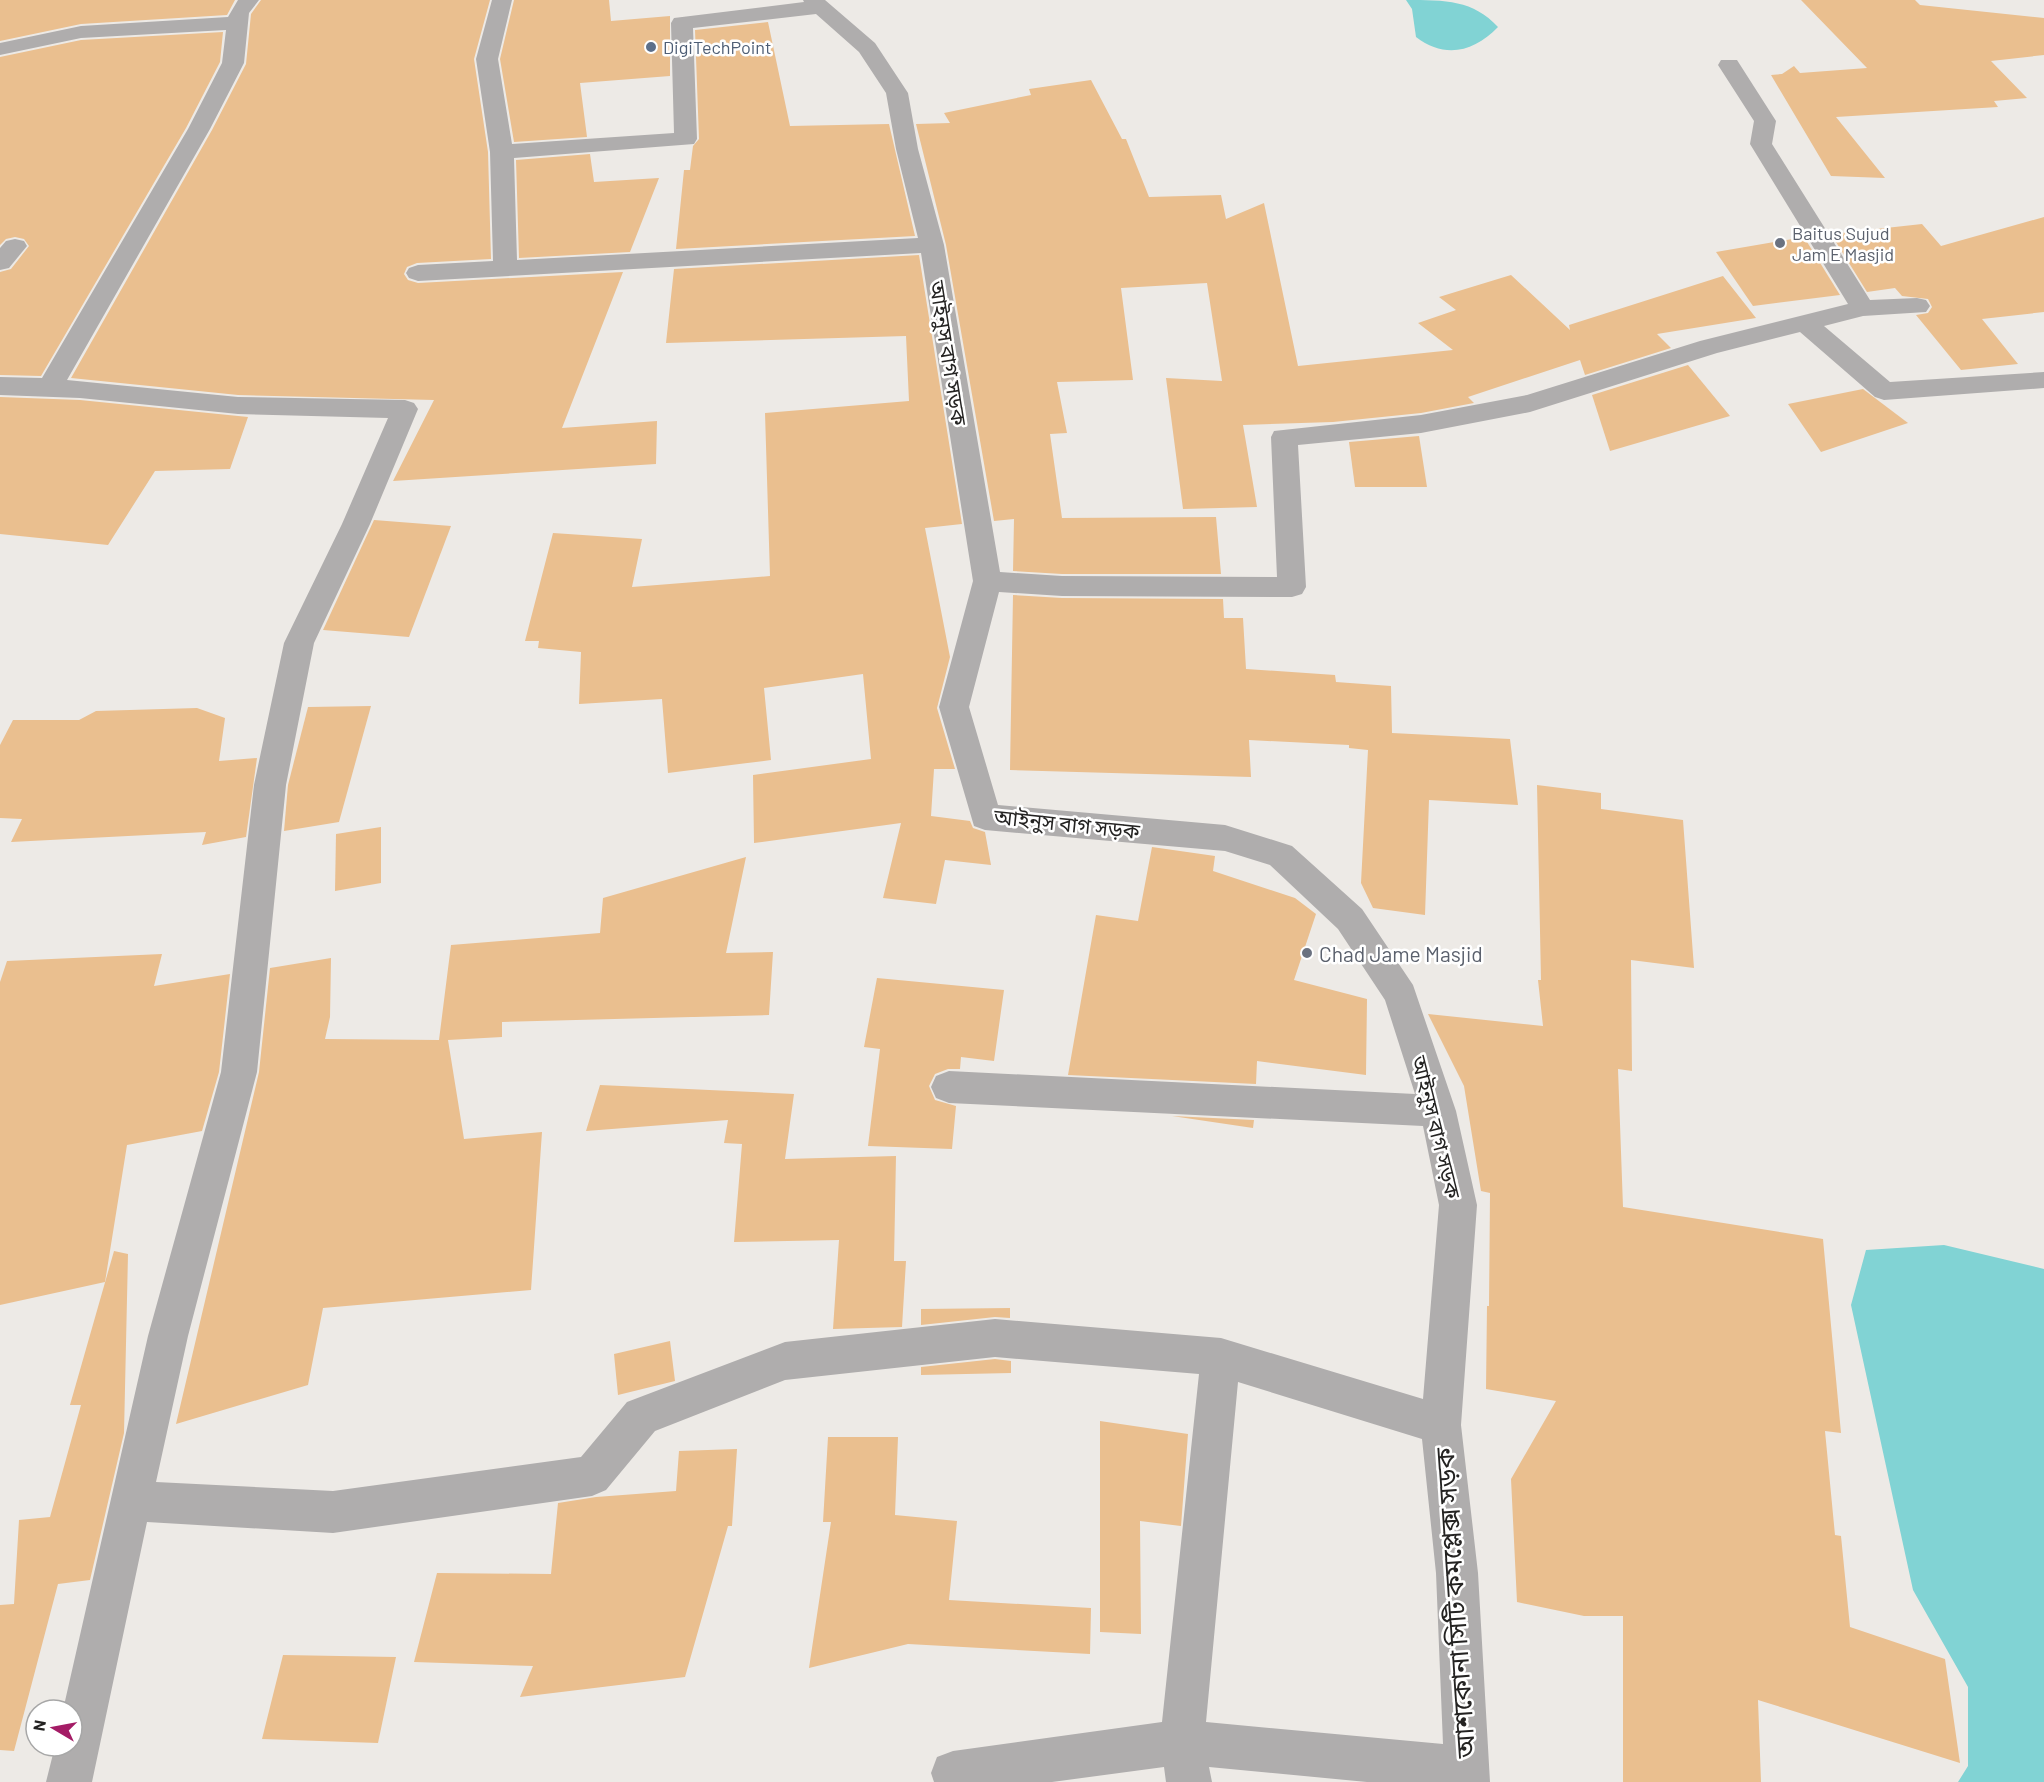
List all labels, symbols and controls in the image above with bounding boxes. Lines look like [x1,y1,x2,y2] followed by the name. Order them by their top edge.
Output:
[663,36,772,58] place label: DigiTechPoint
[644,40,658,54] marker: DigiTechPoint
[1792,222,1894,265] place label: Baitus Sujud Jam E Masjid
[1773,236,1787,250] marker: Baitus Sujud Jam E Masjid
[924,278,973,428] street label: আইনুস বাগ সড়ক
[992,803,1142,844] street label: আইনুস বাগ সড়ক
[1319,941,1483,966] place label: Chad Jame Masjid
[1300,946,1314,960] marker: Chad Jame Masjid
[1406,1052,1467,1202] street label: আইনুস বাগ সড়ক
[1428,1446,1480,1760] street label: আশকোনা সিটি কমপ্লেক্স সড়ক
[24,1698,84,1758] north arrow
[28,1718,49,1732] text: N

